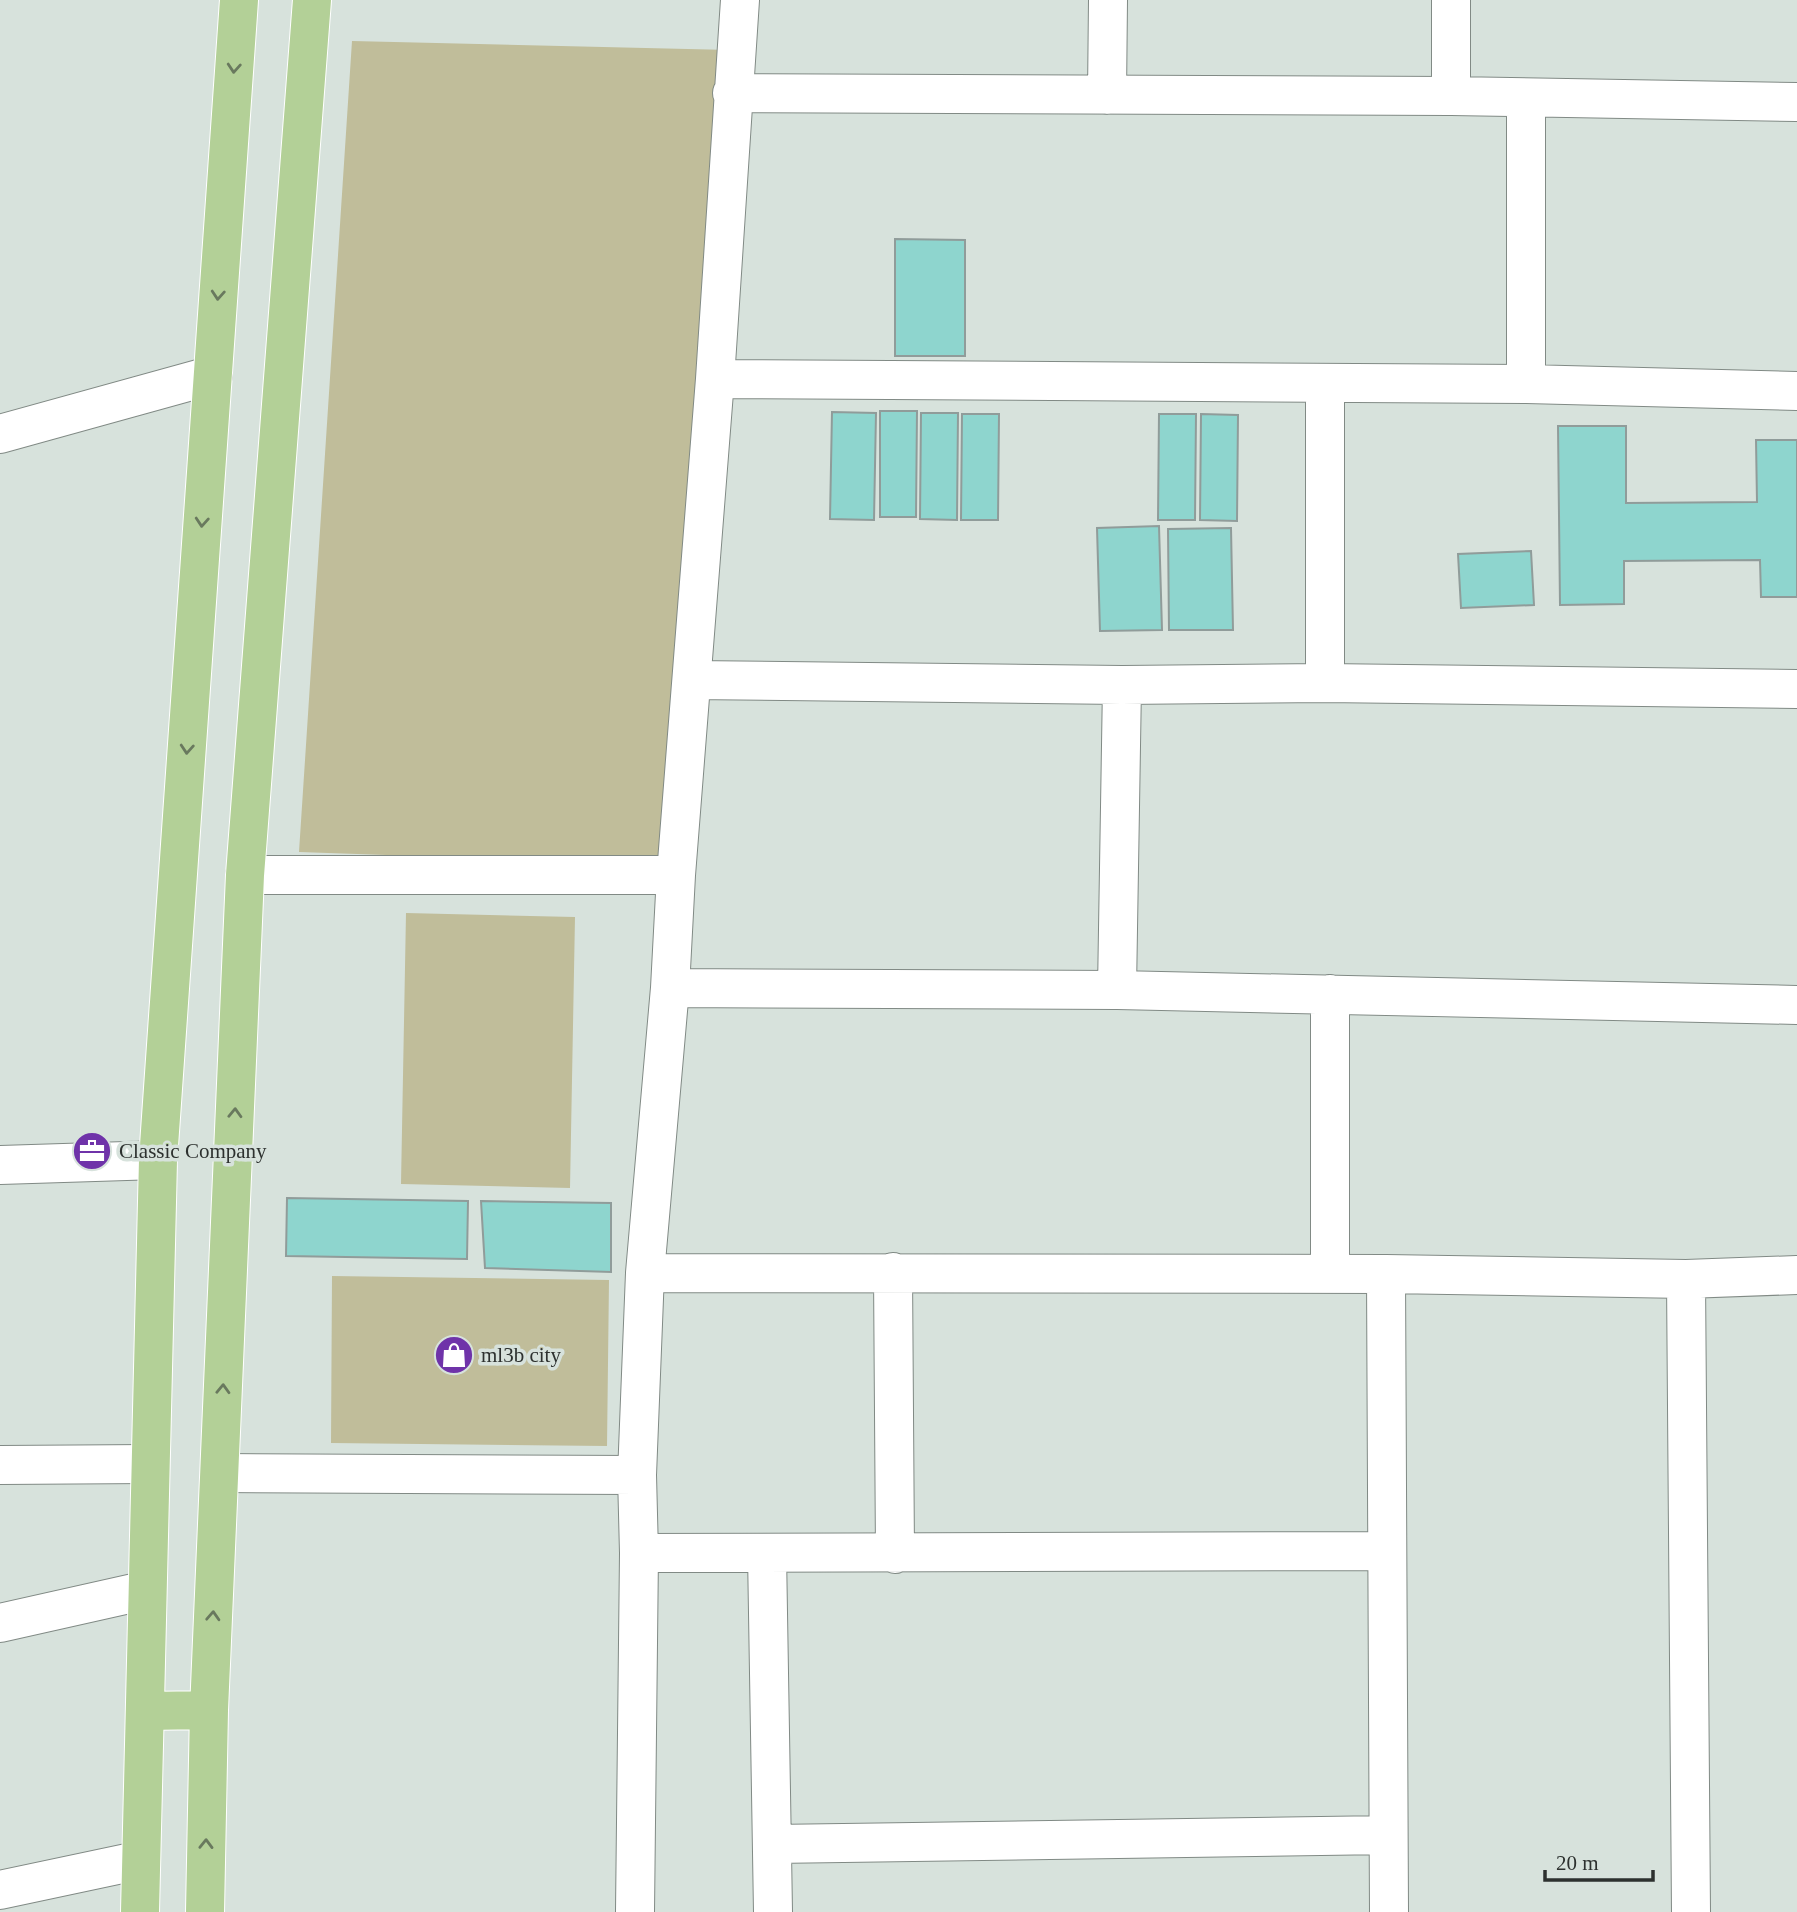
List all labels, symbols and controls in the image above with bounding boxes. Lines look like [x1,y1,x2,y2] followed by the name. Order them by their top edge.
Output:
[227,63,242,74] one-way arrow
[211,290,226,301] one-way arrow
[195,517,210,528] one-way arrow
[179,744,194,755] one-way arrow
[228,1107,243,1118] one-way arrow
[71,1130,113,1172] office icon: Classic Company
[119,1139,267,1163] place label: Classic Company
[433,1334,475,1376] shop icon: ml3b city
[481,1343,561,1367] place label: ml3b city
[216,1383,231,1394] one-way arrow
[206,1611,221,1622] one-way arrow
[199,1838,214,1849] one-way arrow
[1545,1839,1654,1883] scale bar
[1556,1851,1599,1875] text: 20 m

